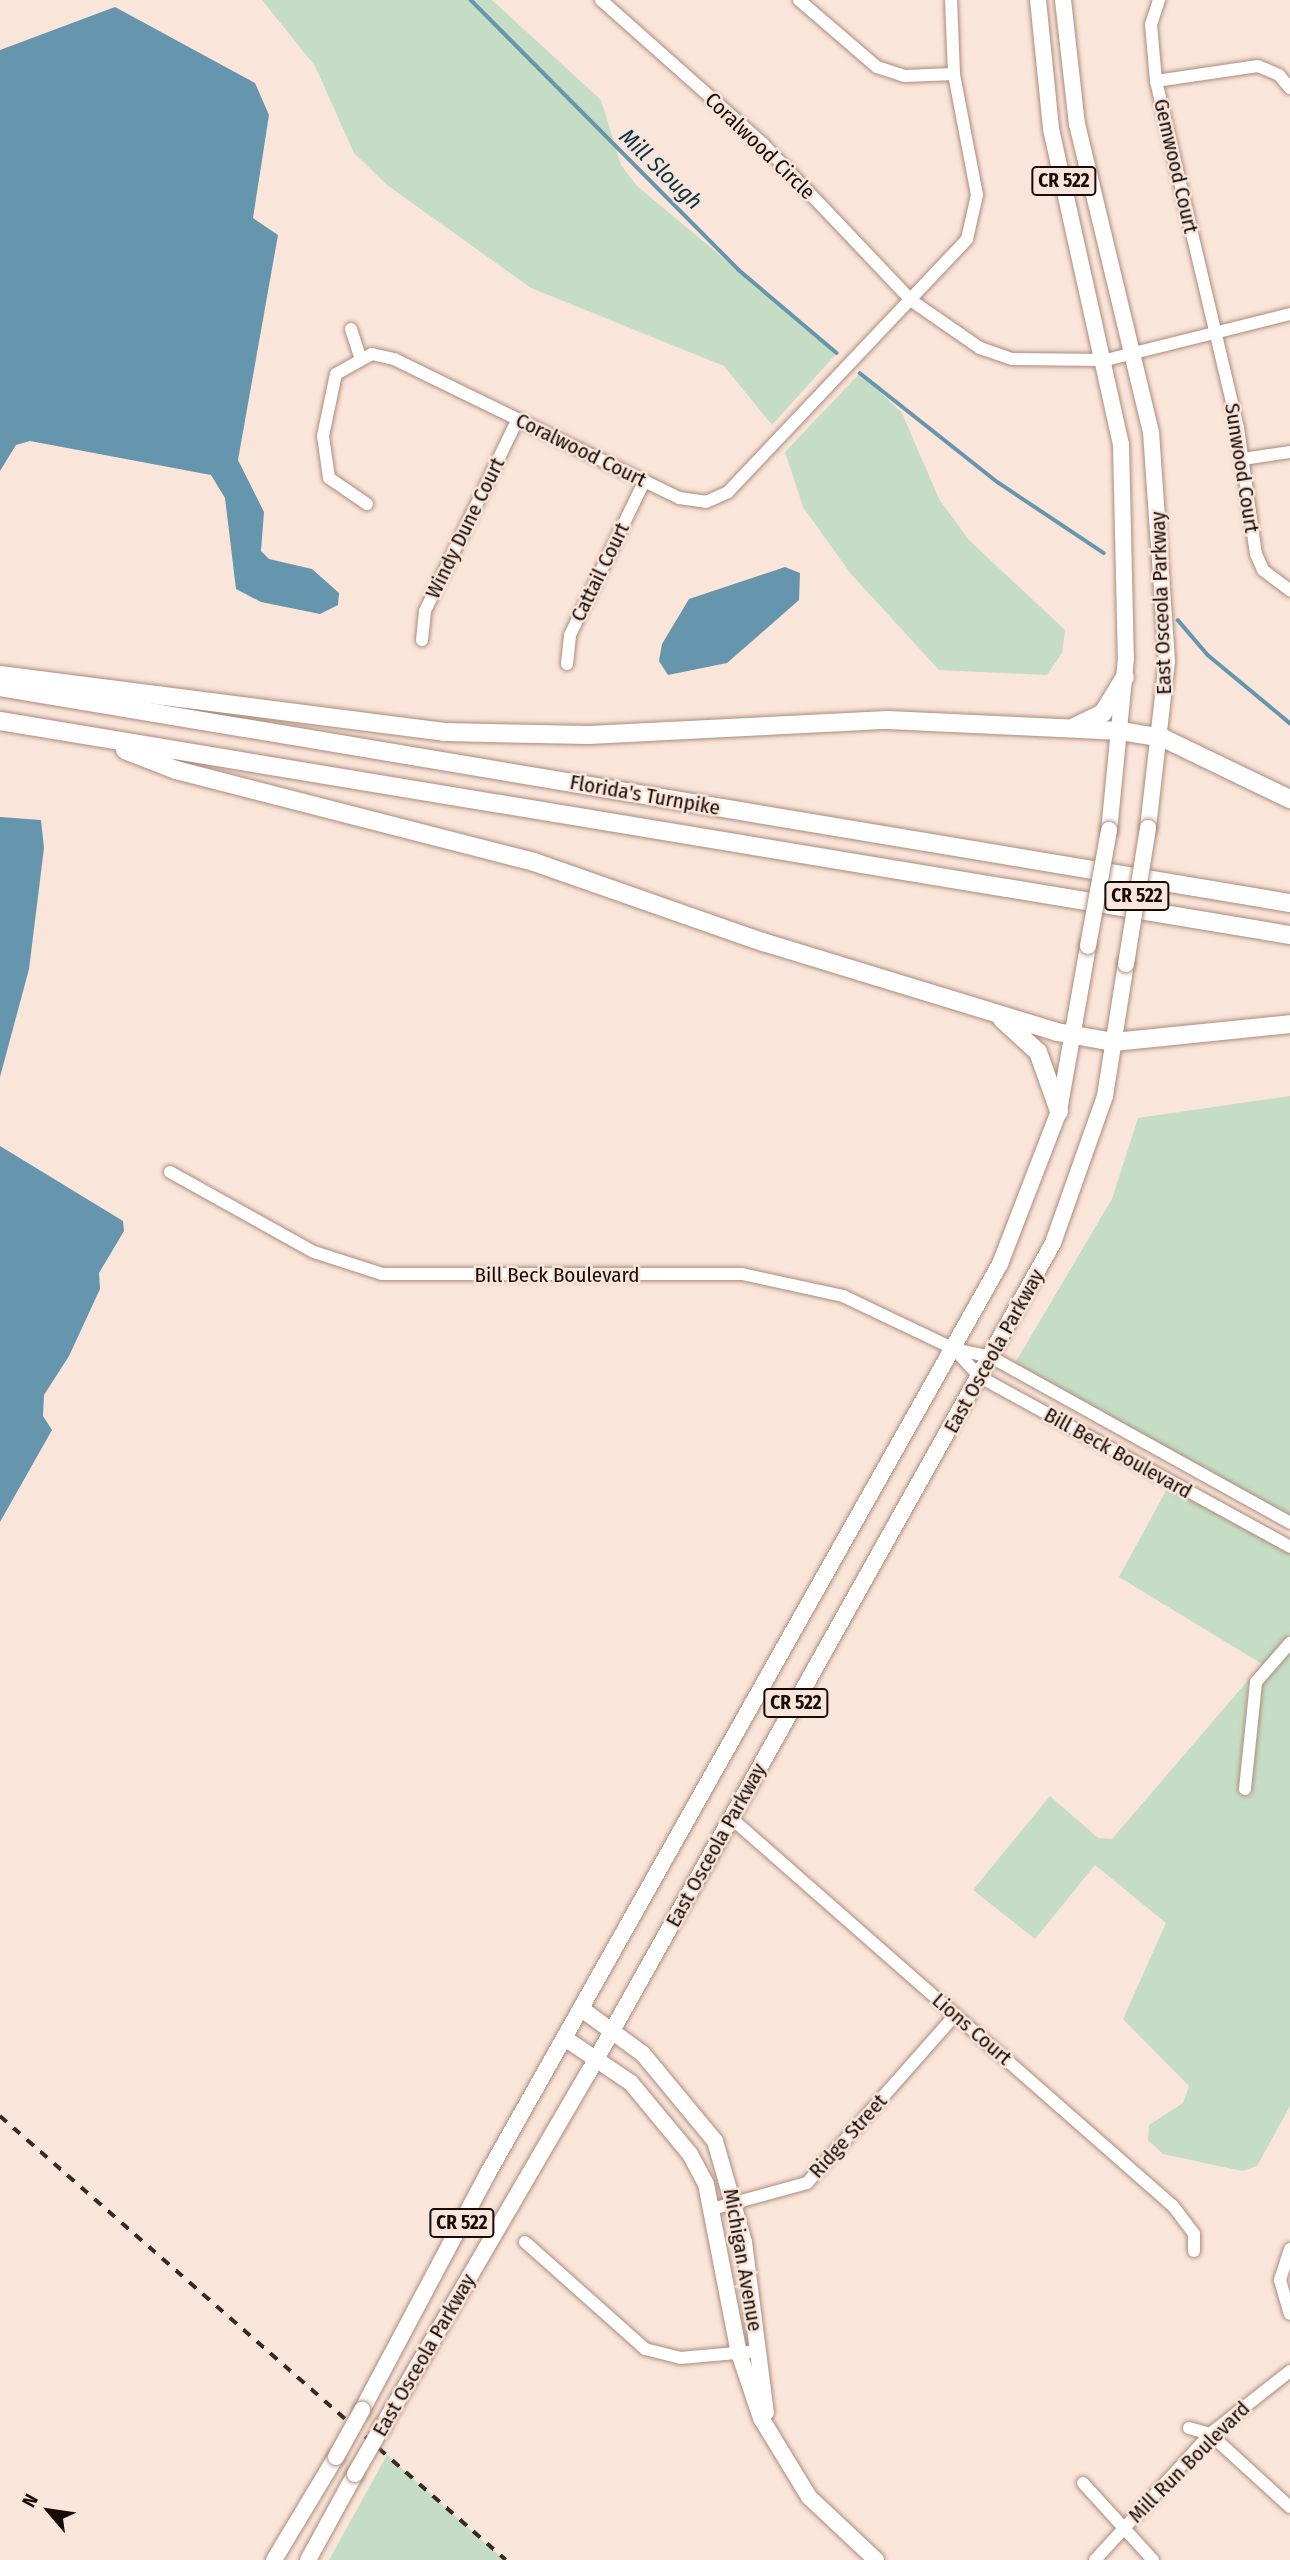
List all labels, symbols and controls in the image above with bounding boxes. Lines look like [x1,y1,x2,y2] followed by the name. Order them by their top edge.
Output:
[700,87,820,205] street label: Coralwood Circle
[1148,96,1204,236] street label: Gemwood Court
[614,123,708,215] water label: Mill Slough
[1031,166,1097,196] road number: CR 522
[1219,401,1265,535] street label: Sunwood Court
[512,408,650,492] street label: Coralwood Court
[420,453,510,603] street label: Windy Dune Court
[1145,511,1177,695] street label: East Osceola Parkway
[565,518,635,626] street label: Cattail Court
[568,769,722,821] street label: Florida's Turnpike
[1104,880,1170,912] road number: CR 522
[475,1262,639,1288] street label: Bill Beck Boulevard
[939,1265,1049,1437] street label: East Osceola Parkway
[1040,1402,1196,1504] street label: Bill Beck Boulevard
[763,1688,829,1718] road number: CR 522
[661,1759,771,1931] street label: East Osceola Parkway
[927,1988,1017,2070] street label: Lions Court
[804,2089,892,2183] street label: Ridge Street
[718,2187,768,2333] street label: Michigan Avenue
[429,2208,495,2238] road number: CR 522
[367,2269,481,2441] street label: East Osceola Parkway
[1123,2396,1255,2528] street label: Mill Run Boulevard
[14,2476,84,2546] north arrow
[17,2490,43,2511] text: N

